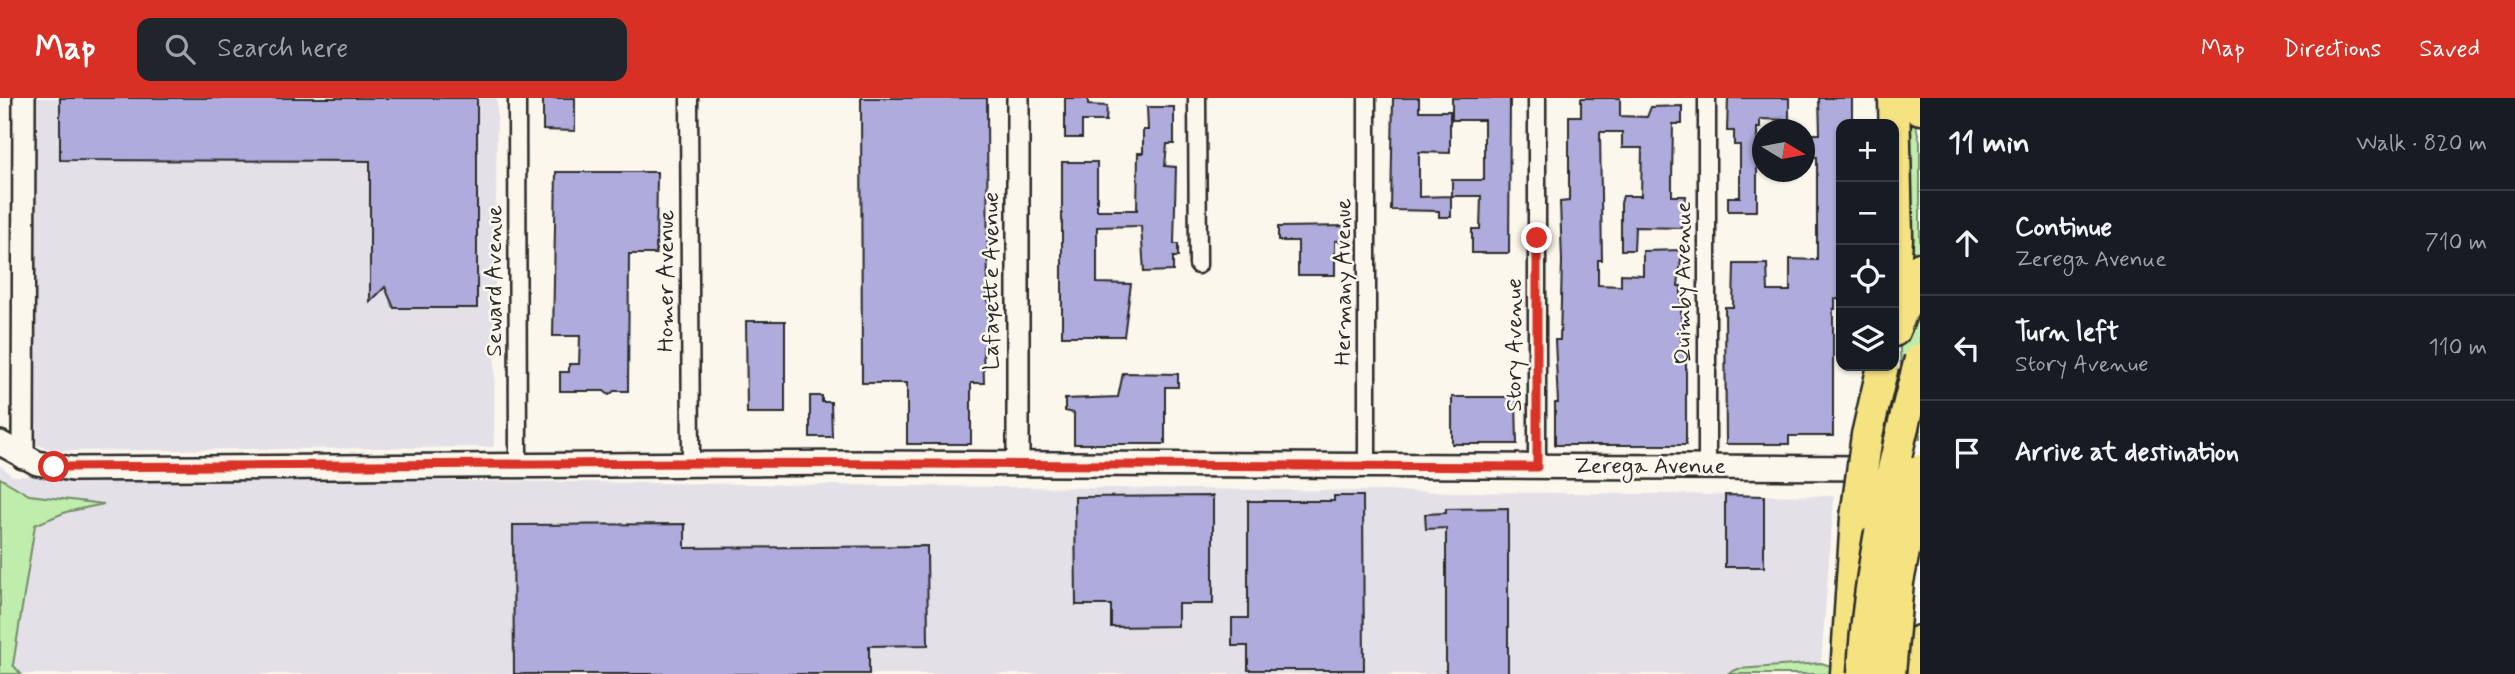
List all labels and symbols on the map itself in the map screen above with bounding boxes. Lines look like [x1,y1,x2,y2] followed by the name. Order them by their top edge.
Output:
[1752,119,1815,182] north arrow
[977,192,1007,370] street label: Lafayette Avenue
[1329,198,1359,366] street label: Hermany Avenue
[1669,201,1699,365] street label: Quimby Avenue
[480,205,510,357] street label: Seward Avenue
[652,210,682,352] street label: Homer Avenue
[1521,222,1552,253] route end
[1500,278,1530,412] street label: Story Avenue
[38,451,69,482] route start
[1574,452,1726,484] street label: Zerega Avenue

